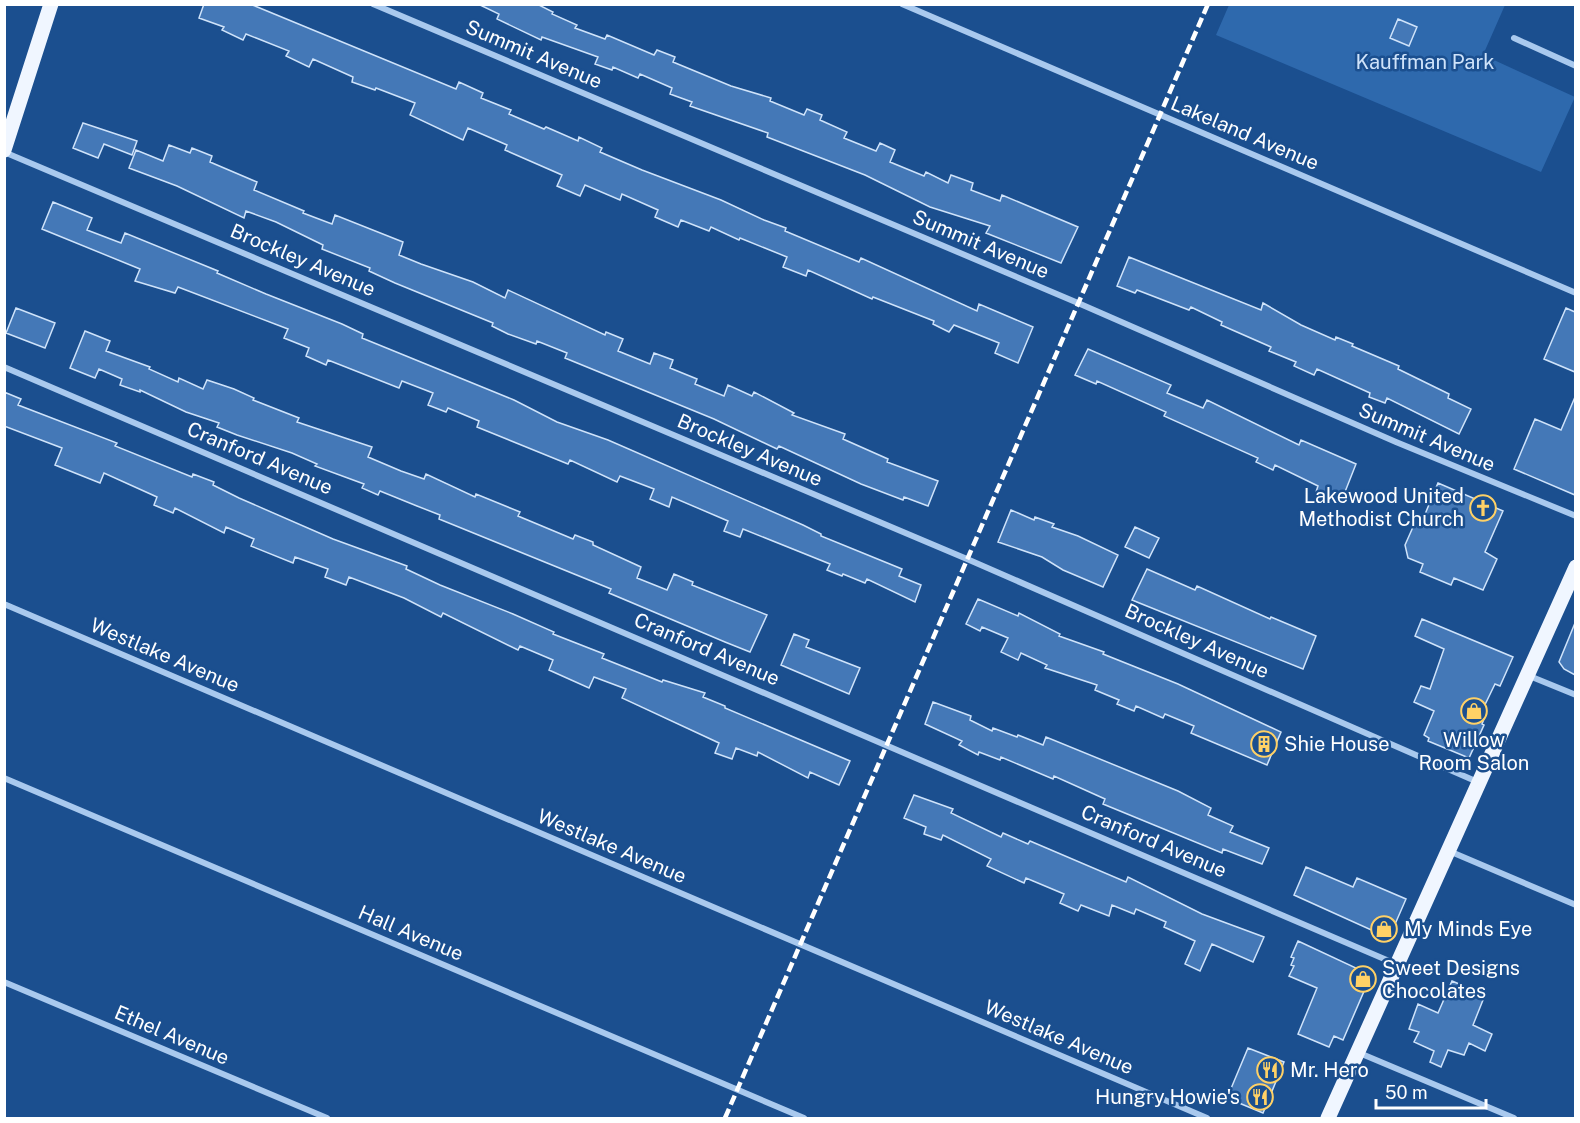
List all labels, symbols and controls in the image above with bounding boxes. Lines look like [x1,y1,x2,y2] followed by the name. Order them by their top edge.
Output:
[462,14,606,94] street label: Summit Avenue
[1356,50,1494,74] park label: Kauffman Park
[1167,91,1323,175] street label: Lakeland Avenue
[909,204,1053,284] street label: Summit Avenue
[227,219,379,301] street label: Brockley Avenue
[1355,397,1499,477] street label: Summit Avenue
[674,409,826,491] street label: Brockley Avenue
[184,417,336,499] street label: Cranford Avenue
[1298,484,1464,531] place label: Lakewood United Methodist Church
[1468,493,1498,523] church icon: Lakewood United Methodist Church
[1121,598,1273,684] street label: Brockley Avenue
[631,608,783,690] street label: Cranford Avenue
[87,613,243,697] street label: Westlake Avenue
[1459,696,1489,726] shop icon: Willow Room Salon
[1419,728,1529,775] place label: Willow Room Salon
[1249,729,1279,759] building icon: Shie House
[1284,732,1389,756] place label: Shie House
[1078,800,1230,882] street label: Cranford Avenue
[534,804,690,888] street label: Westlake Avenue
[355,900,467,966] street label: Hall Avenue
[1369,914,1399,944] shop icon: My Minds Eye
[1404,917,1532,941] place label: My Minds Eye
[1382,956,1520,1003] place label: Sweet Designs Chocolates
[1348,964,1378,994] shop icon: Sweet Designs Chocolates
[981,995,1137,1079] street label: Westlake Avenue
[111,1000,233,1070] street label: Ethel Avenue
[1255,1055,1285,1085] restaurant icon: Mr. Hero
[1290,1058,1369,1082] place label: Mr. Hero
[1376,1072,1486,1110] scale bar
[1245,1082,1275,1112] restaurant icon: Hungry Howie's
[1385,1082,1428,1103] text: 50 m
[1095,1085,1240,1109] place label: Hungry Howie's

